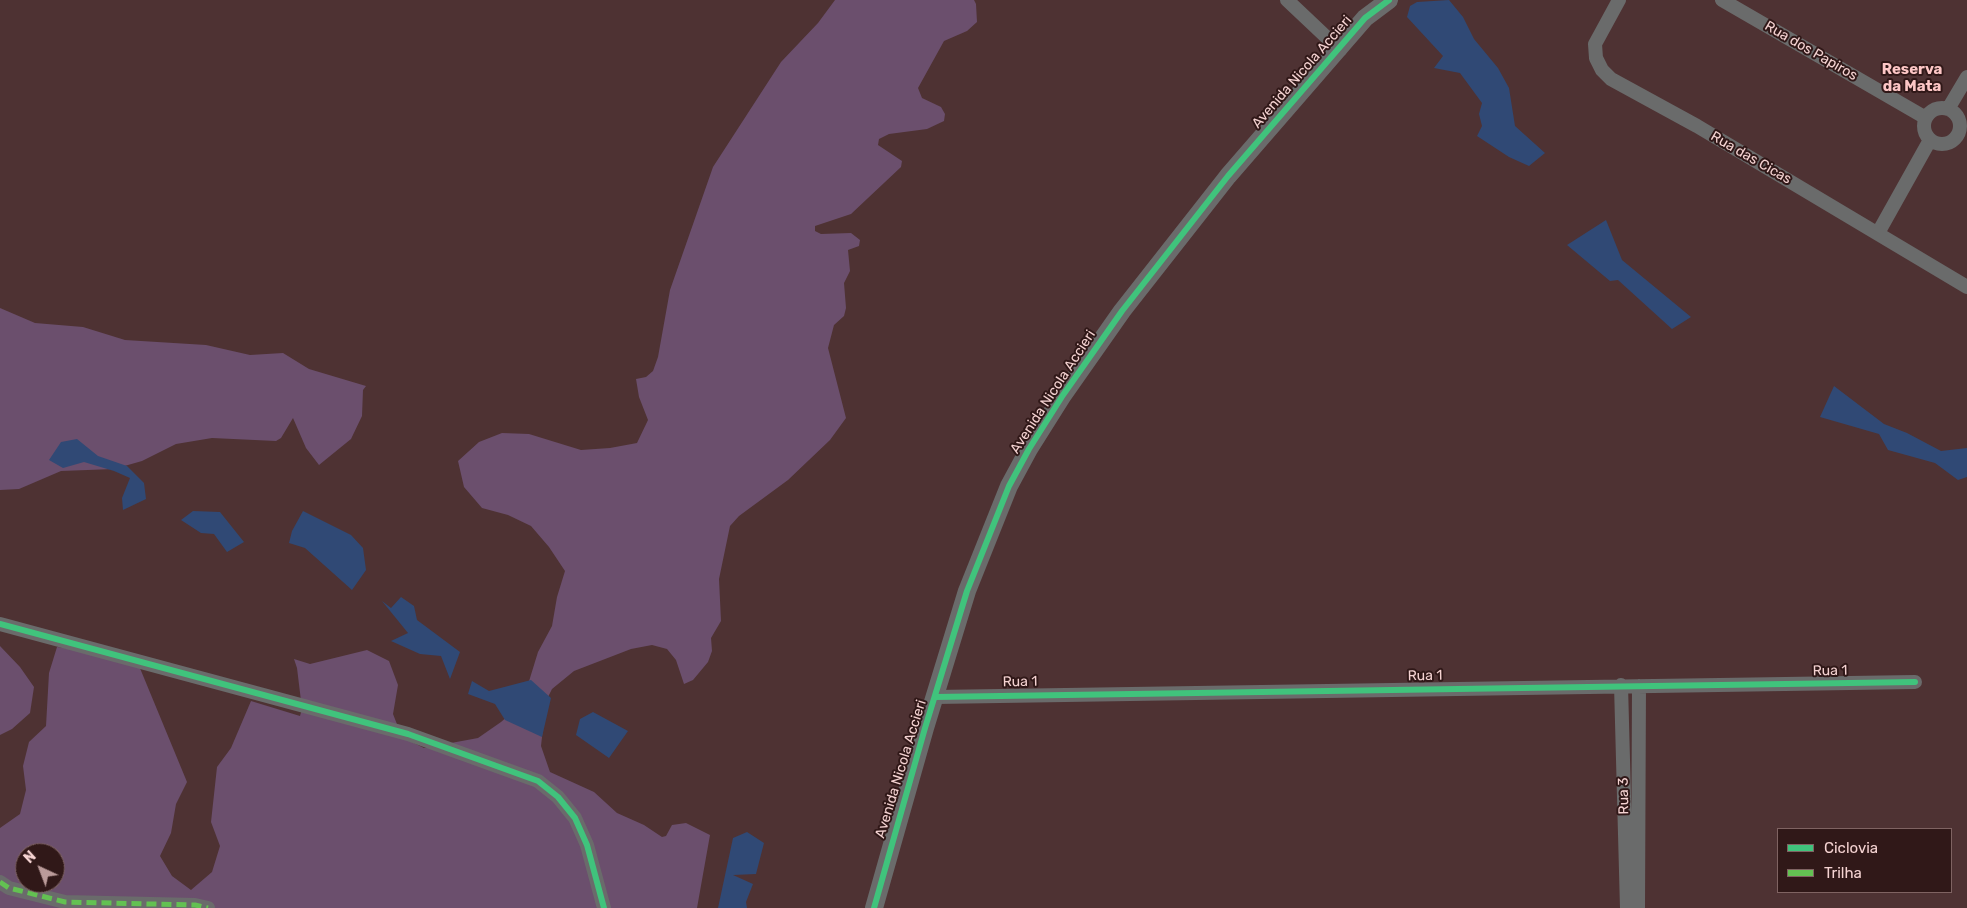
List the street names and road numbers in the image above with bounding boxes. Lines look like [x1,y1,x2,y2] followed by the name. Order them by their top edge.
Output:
[1248,12,1356,132] street label: Avenida Nicola Accieri
[1762,18,1860,84] street label: Rua dos Papiros
[1708,128,1794,188] street label: Rua das Cicas
[1007,327,1099,457] street label: Avenida Nicola Accieri
[1812,662,1848,680] street label: Rua 1
[1407,667,1443,685] street label: Rua 1
[1002,673,1038,691] street label: Rua 1
[872,698,930,840] street label: Avenida Nicola Accieri
[1615,777,1633,815] street label: Rua 3

